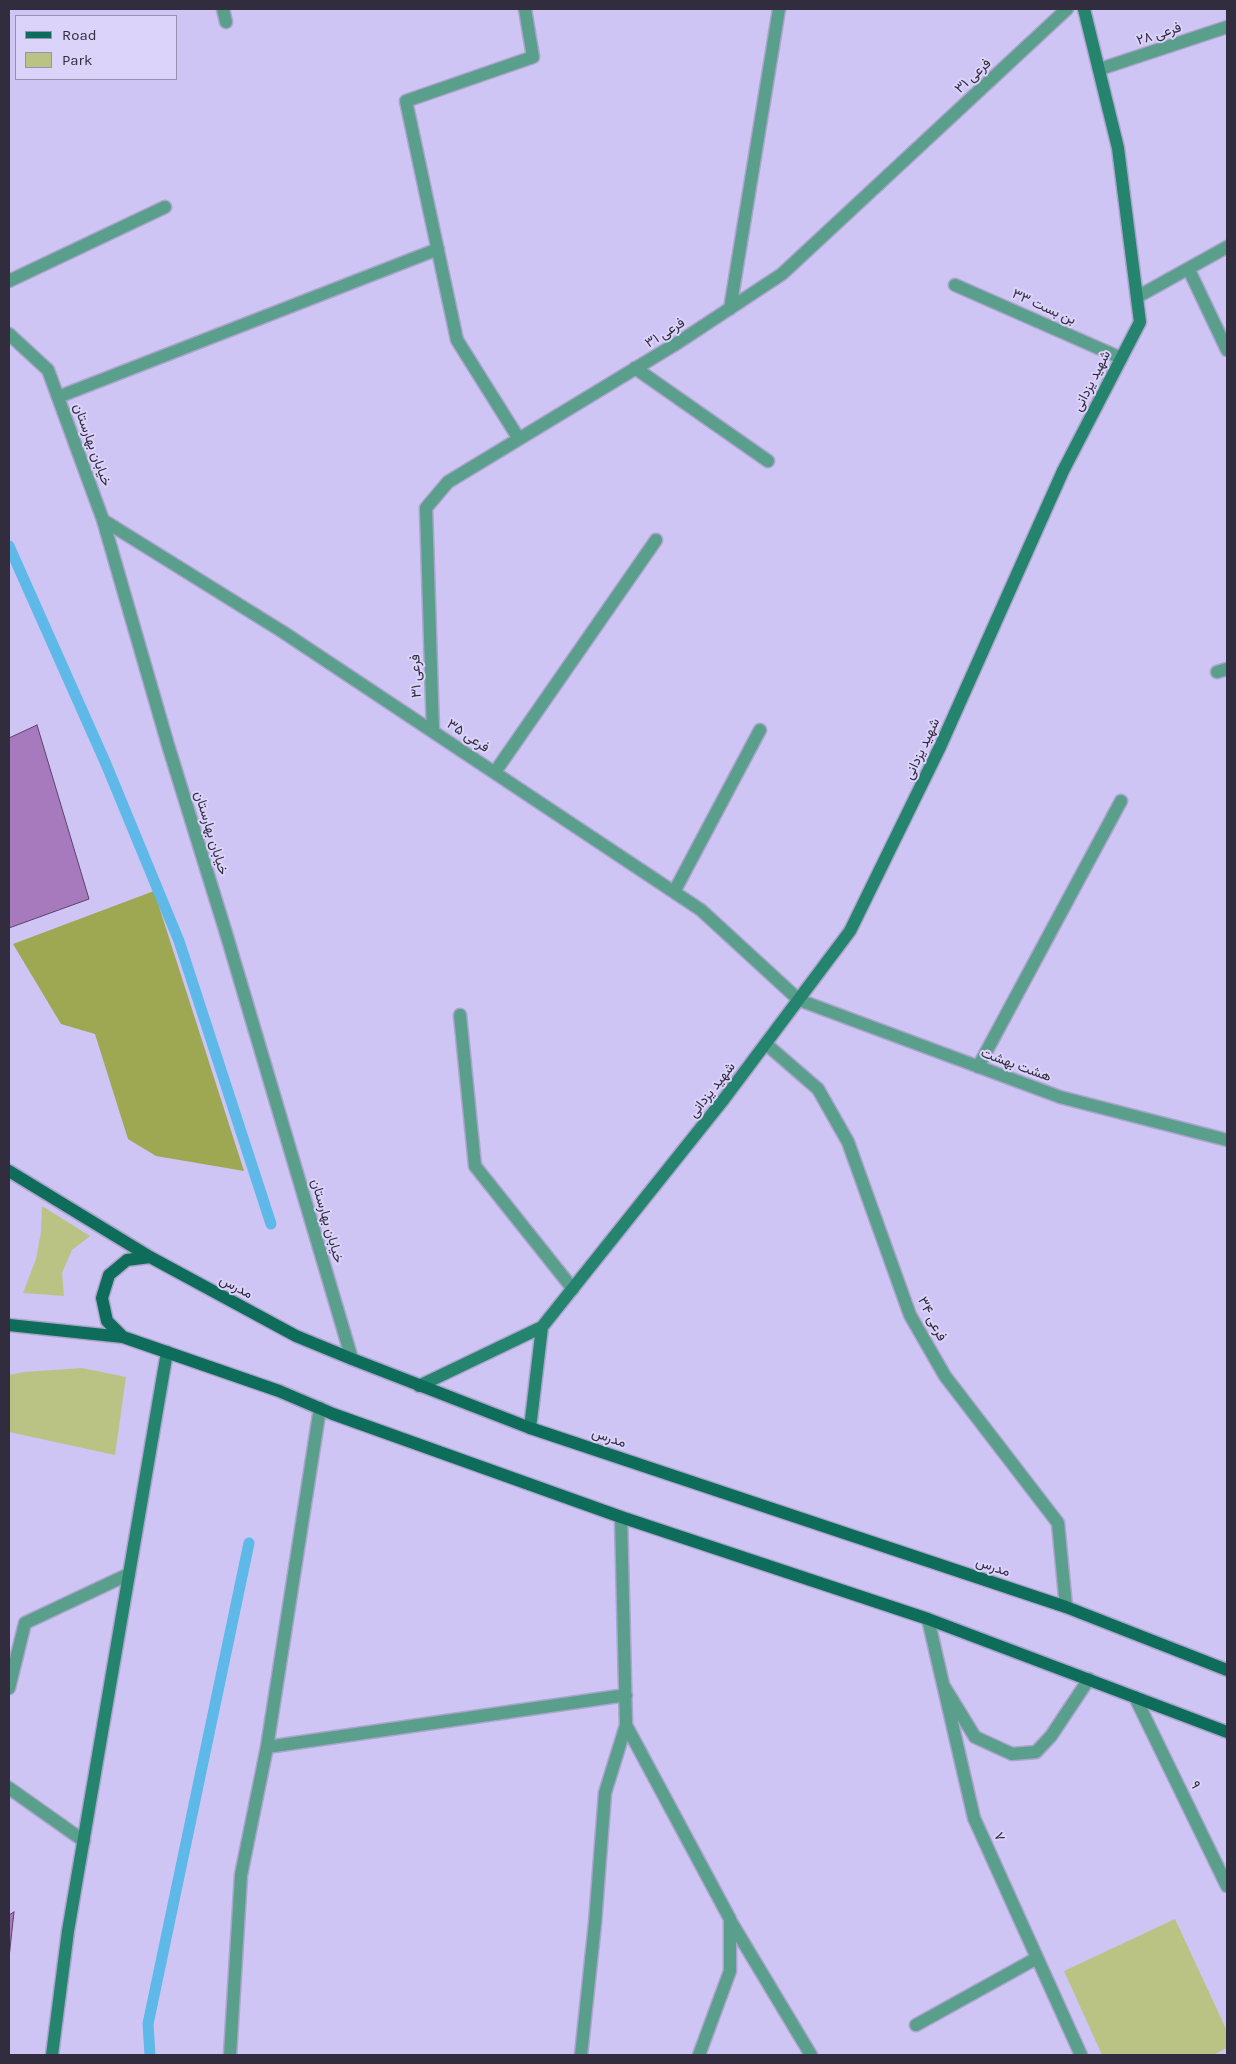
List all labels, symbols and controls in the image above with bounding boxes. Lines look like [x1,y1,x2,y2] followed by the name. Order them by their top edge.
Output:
[15,15,178,80] legend
[1135,19,1183,49] street label: فرعی ۲۸
[62,26,97,44] text: Road
[62,51,92,69] text: Park
[951,55,995,97] street label: فرعی ۳۱
[1009,285,1079,329] street label: بن بست ۳۳
[642,314,688,352] street label: فرعی ۳۱
[1070,348,1114,414] street label: شهید یزدانی
[69,401,115,489] street label: خیابان بهارستان
[407,654,425,698] street label: فرعی ۳۱
[443,716,493,756] street label: فرعی ۳۵
[900,716,944,782] street label: شهید یزدانی
[190,789,232,877] street label: خیابان بهارستان
[978,1044,1054,1086] street label: هشت بهشت
[685,1059,739,1121] street label: شهید یزدانی
[307,1177,347,1265] street label: خیابان بهارستان
[217,1271,255,1303] street label: مدرس
[914,1294,950,1344] street label: فرعی ۳۴
[590,1424,628,1452] street label: مدرس
[974,1553,1012,1581] street label: مدرس
[1186,1778,1204,1792] street label: ۹
[990,1830,1008,1844] street label: ۷

